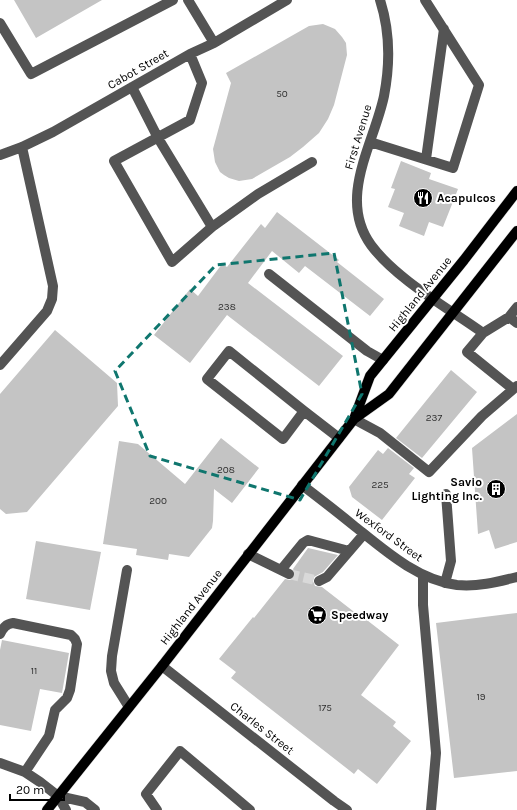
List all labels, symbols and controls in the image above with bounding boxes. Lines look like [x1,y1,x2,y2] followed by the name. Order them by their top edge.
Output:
[105,46,171,92] street label: Cabot Street
[276,88,288,100] house number: 50
[341,103,375,171] street label: First Avenue
[412,187,434,209] restaurant icon: Acapulcos
[437,191,496,205] place label: Acapulcos
[386,254,454,334] street label: Highland Avenue
[218,301,236,313] house number: 238
[426,412,442,424] house number: 237
[217,464,235,476] house number: 208
[411,475,482,503] place label: Savio Lighting Inc.
[485,478,507,500] building icon: Savio Lighting Inc.
[371,479,389,491] house number: 225
[149,495,167,507] house number: 200
[352,506,426,565] street label: Wexford Street
[157,566,225,648] street label: Highland Avenue
[306,604,328,626] supermarket icon: Speedway
[331,608,388,622] place label: Speedway
[31,665,37,677] house number: 11
[476,691,486,703] house number: 19
[227,699,297,758] street label: Charles Street
[318,702,332,714] house number: 175
[10,776,64,802] scale bar
[16,783,44,797] text: 20 m

